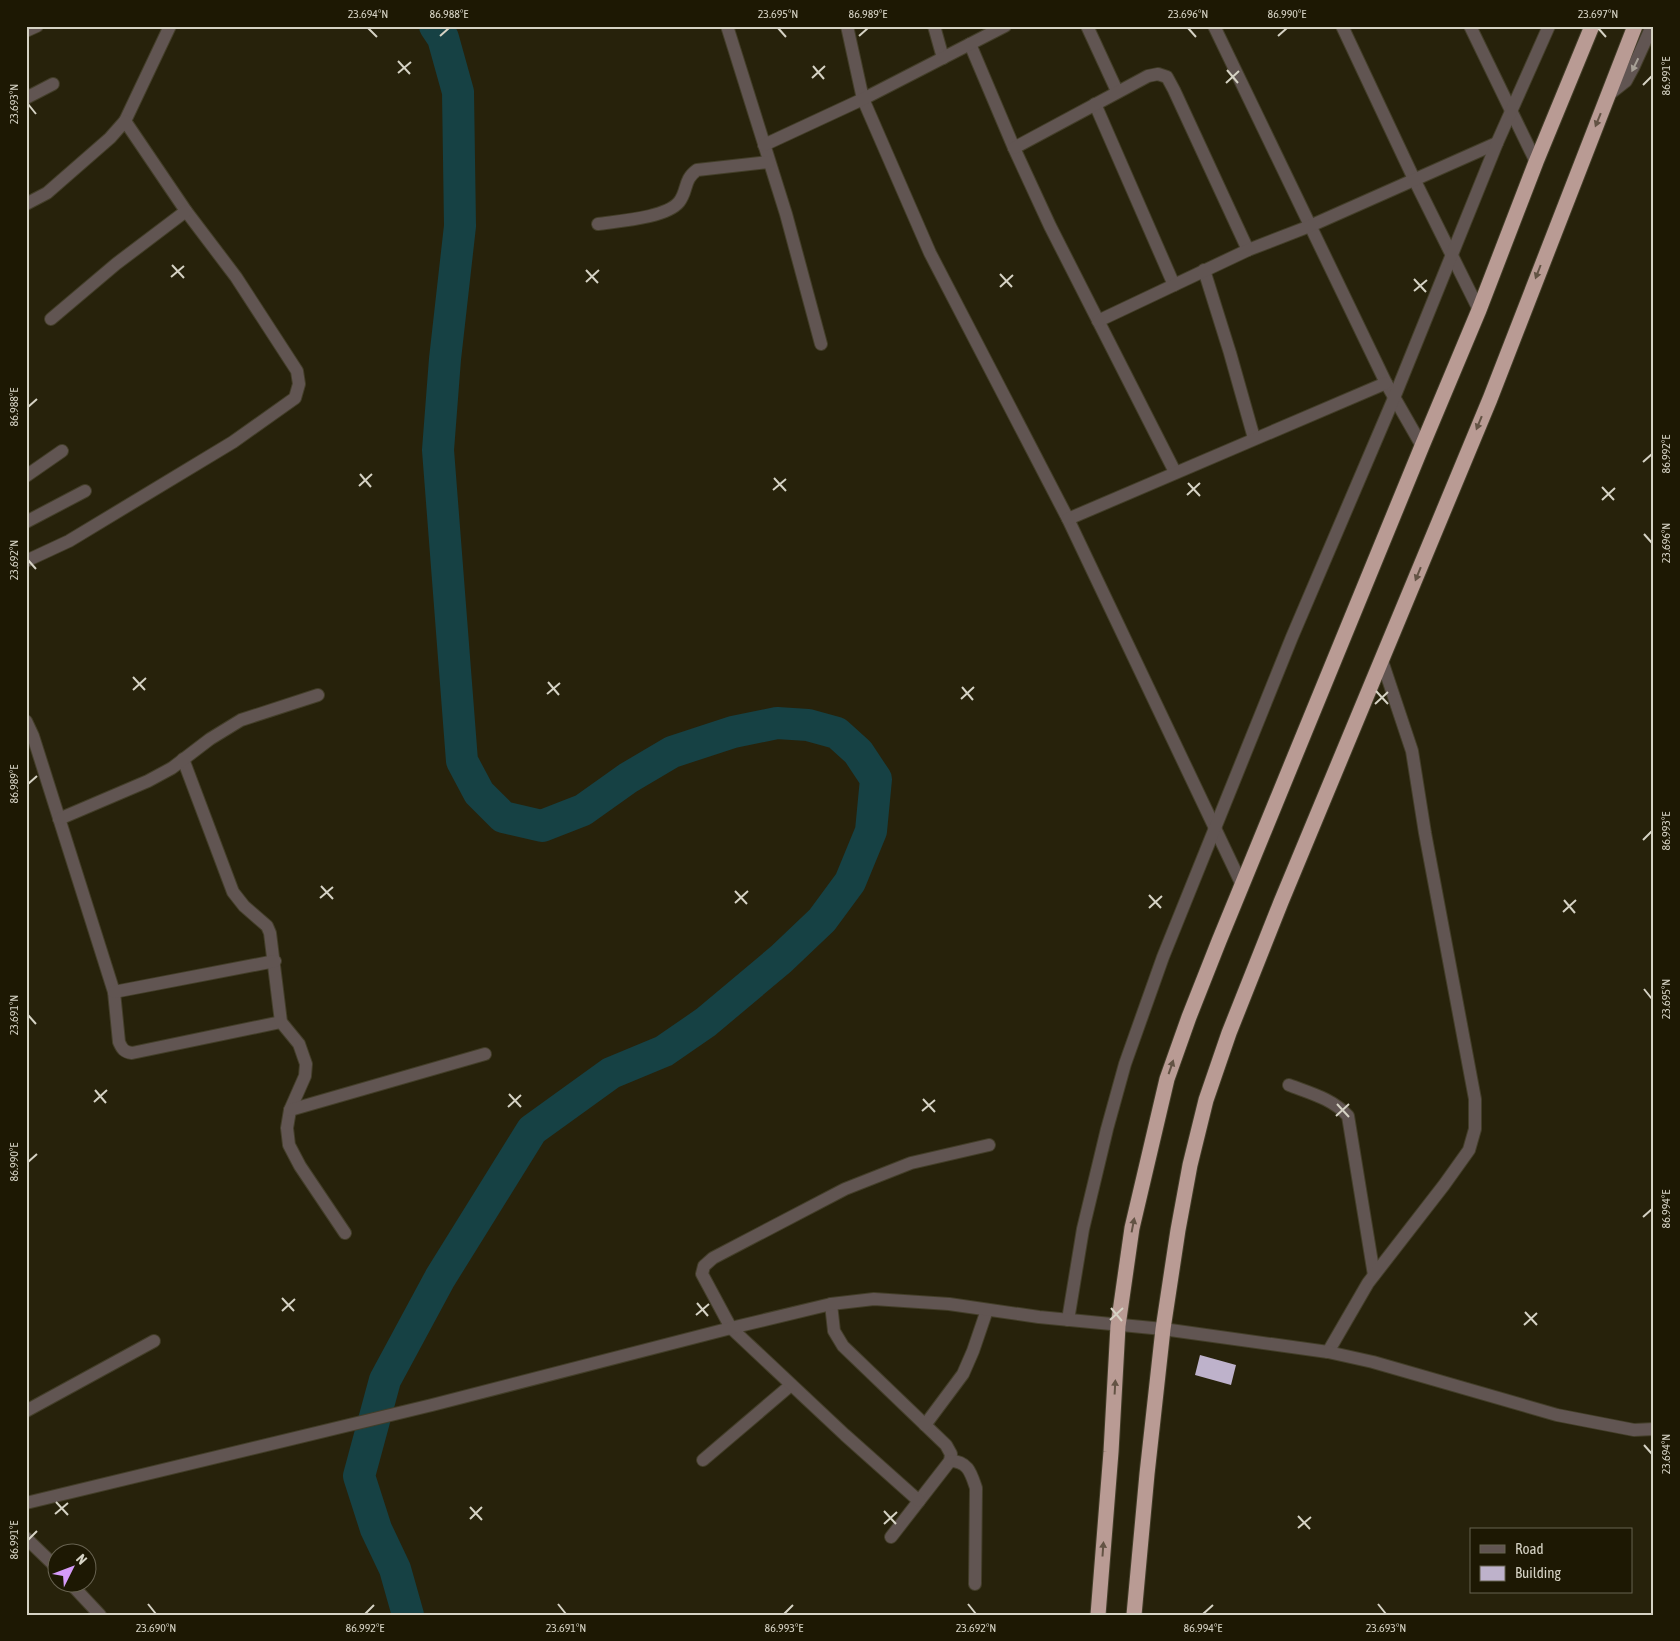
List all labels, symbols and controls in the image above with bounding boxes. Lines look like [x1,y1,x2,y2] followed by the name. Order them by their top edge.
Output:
[348,7,388,21] text: 23.694°N
[430,7,468,21] text: 86.988°E
[758,7,798,21] text: 23.695°N
[849,7,887,21] text: 86.989°E
[1168,7,1208,21] text: 23.696°N
[1268,7,1306,21] text: 86.990°E
[1578,7,1618,21] text: 23.697°N
[1630,57,1639,72] one-way arrow
[1659,57,1673,95] text: 86.991°E
[7,84,21,124] text: 23.693°N
[1593,113,1601,127] one-way arrow
[1534,265,1542,279] one-way arrow
[7,388,21,426] text: 86.988°E
[1475,416,1483,430] one-way arrow
[1659,435,1673,473] text: 86.992°E
[1659,523,1673,563] text: 23.696°N
[7,540,21,580] text: 23.692°N
[1414,566,1421,581] one-way arrow
[7,765,21,803] text: 86.989°E
[1659,812,1673,850] text: 86.993°E
[1659,979,1673,1019] text: 23.695°N
[7,995,21,1035] text: 23.691°N
[1168,1060,1175,1075] one-way arrow
[7,1143,21,1181] text: 86.990°E
[1659,1190,1673,1228] text: 86.994°E
[1129,1218,1137,1233] one-way arrow
[1111,1378,1119,1394] one-way arrow
[1659,1434,1673,1474] text: 23.694°N
[7,1521,21,1559] text: 86.991°E
[1470,1528,1632,1594] legend
[1099,1540,1107,1556] one-way arrow
[1515,1540,1544,1557] text: Road
[48,1544,98,1594] north arrow
[73,1551,90,1568] text: N
[1515,1564,1561,1581] text: Building
[136,1621,176,1635] text: 23.690°N
[346,1621,384,1635] text: 86.992°E
[546,1621,586,1635] text: 23.691°N
[765,1621,803,1635] text: 86.993°E
[956,1621,996,1635] text: 23.692°N
[1184,1621,1222,1635] text: 86.994°E
[1366,1621,1406,1635] text: 23.693°N

